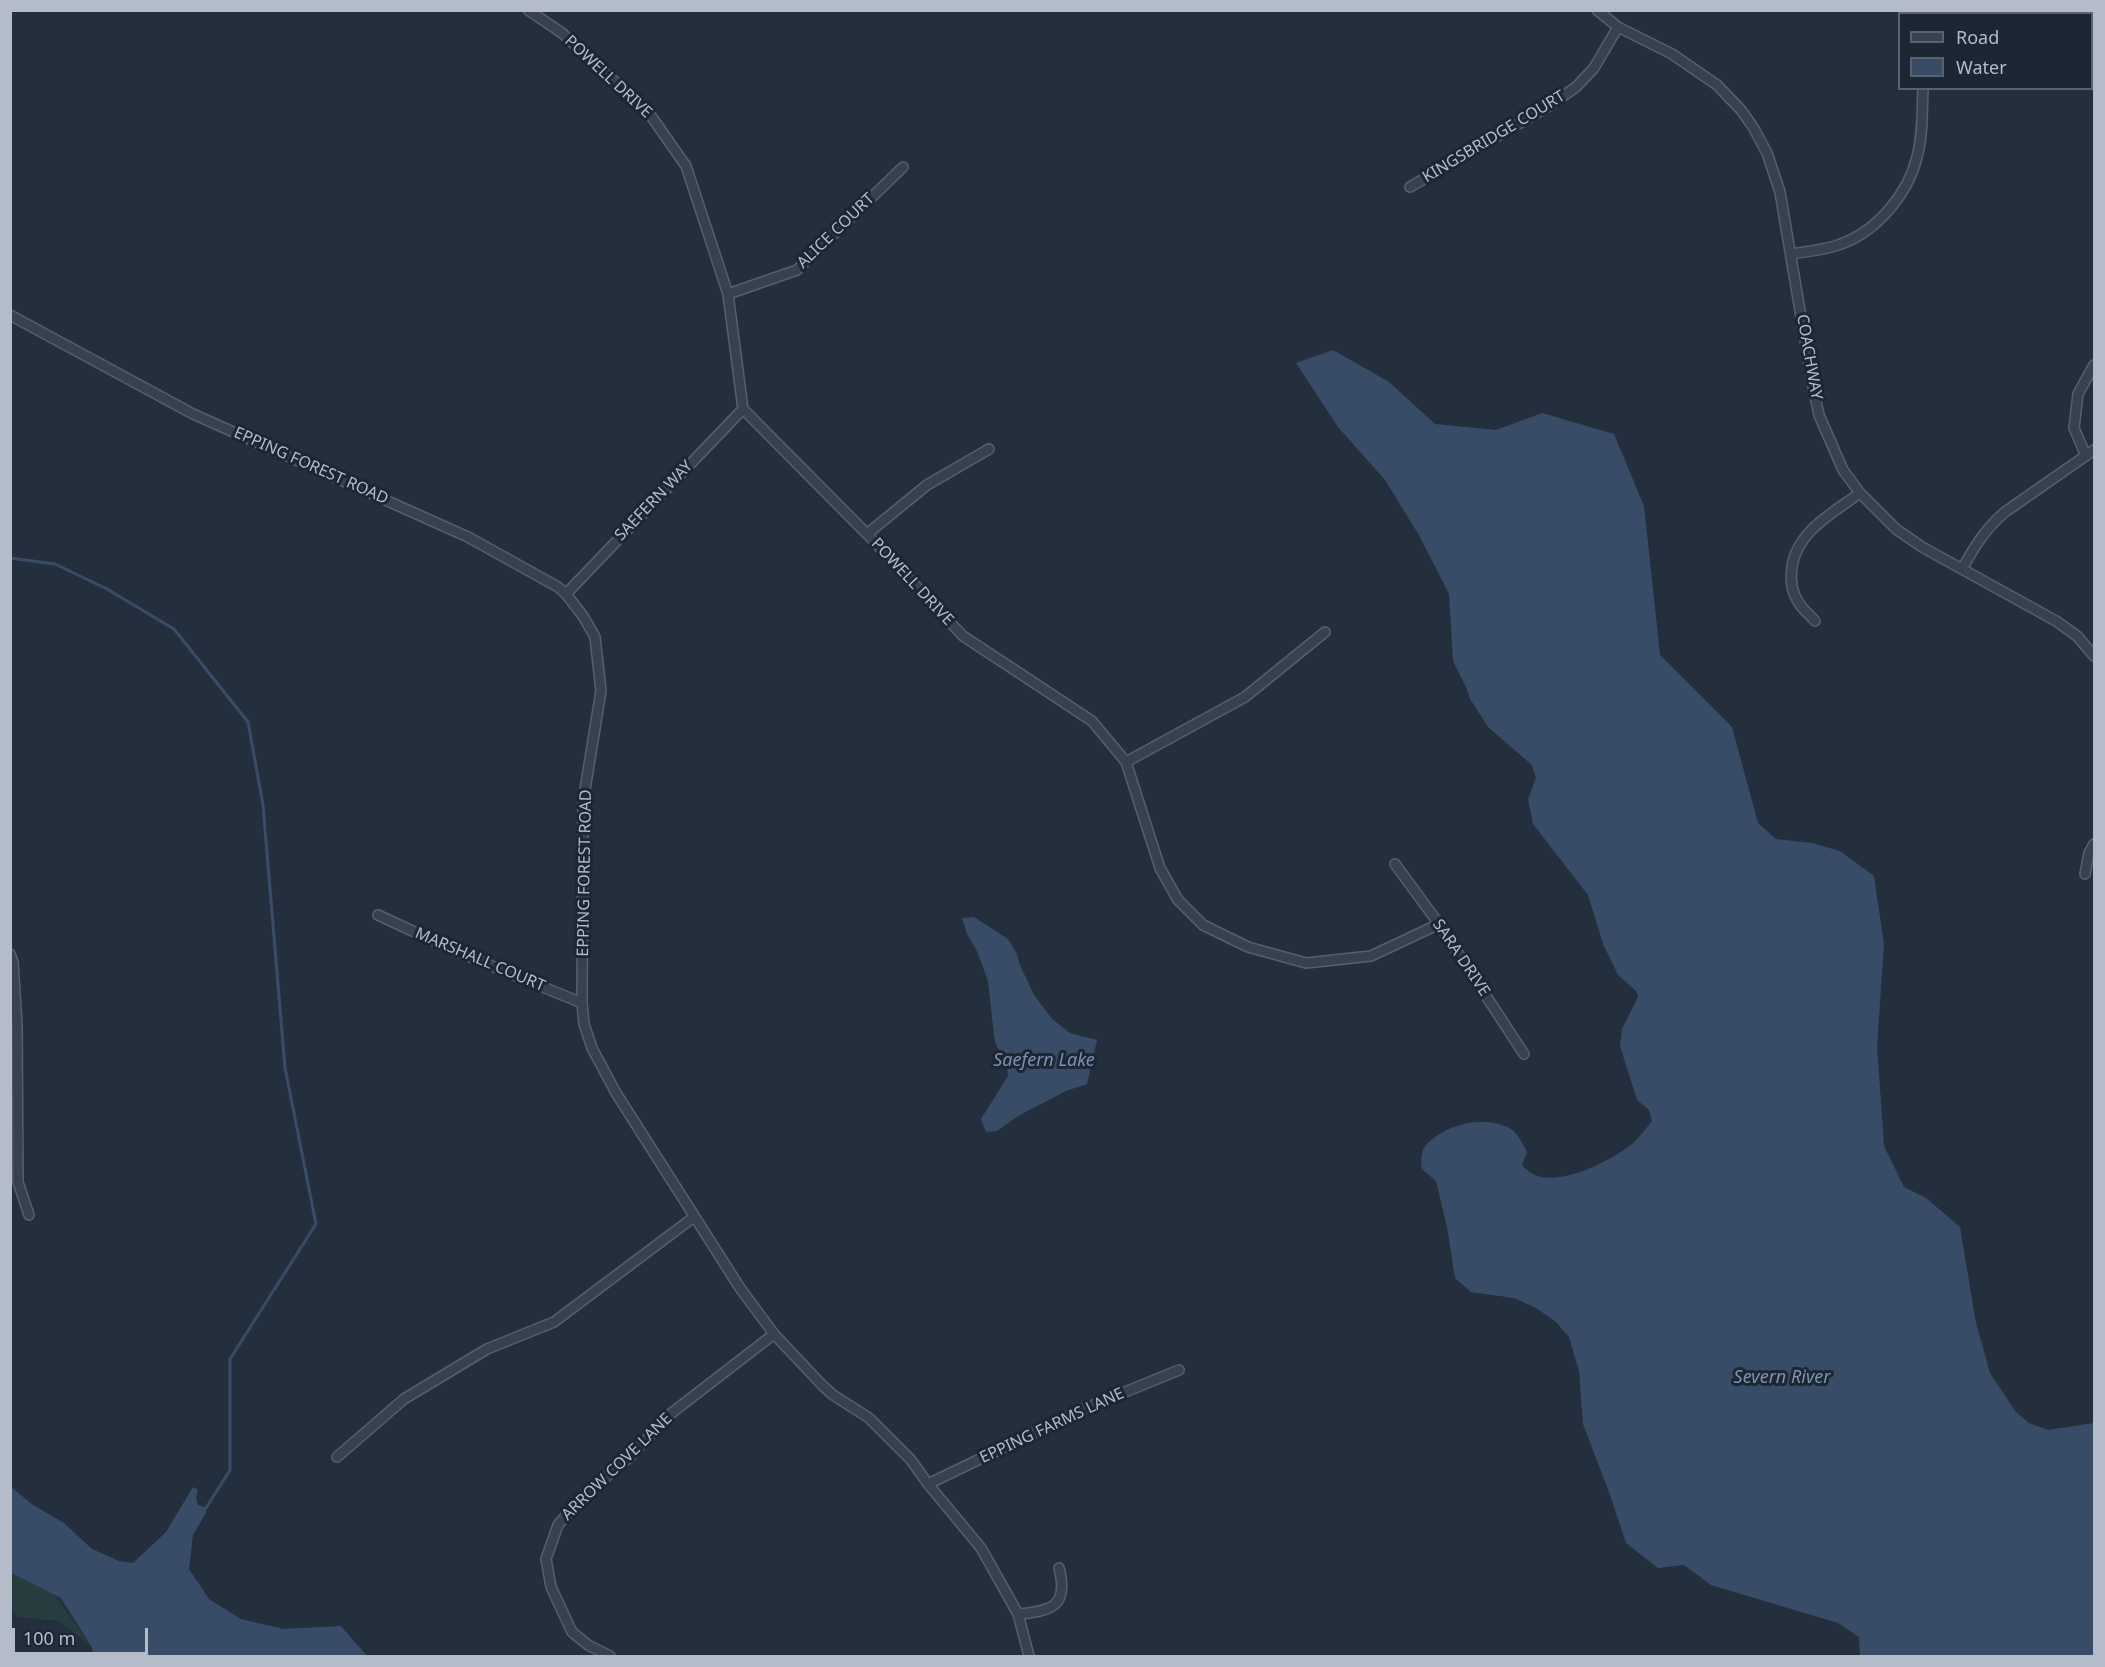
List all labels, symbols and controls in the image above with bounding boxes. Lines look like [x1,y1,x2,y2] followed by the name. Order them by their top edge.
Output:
[1898,12,2093,90] legend
[1956,25,1999,49] text: Road
[560,32,656,122] street label: POWELL DRIVE
[1956,55,2007,79] text: Water
[1419,87,1569,187] street label: KINGSBRIDGE COURT
[793,189,879,273] street label: ALICE COURT
[1792,313,1826,401] street label: COACHWAY
[231,423,391,509] street label: EPPING FOREST ROAD
[611,457,697,545] street label: SAEFERN WAY
[867,534,957,630] street label: POWELL DRIVE
[574,789,596,957] street label: EPPING FOREST ROAD
[1428,916,1494,1000] street label: SARA DRIVE
[412,924,548,996] street label: MARSHALL COURT
[993,1050,1095,1072] water label: Saefern Lake
[1734,1367,1830,1389] water label: Severn River
[977,1384,1127,1468] street label: EPPING FARMS LANE
[558,1409,676,1525] street label: ARROW COVE LANE
[15,1616,152,1654] scale bar
[23,1626,75,1650] text: 100 m

